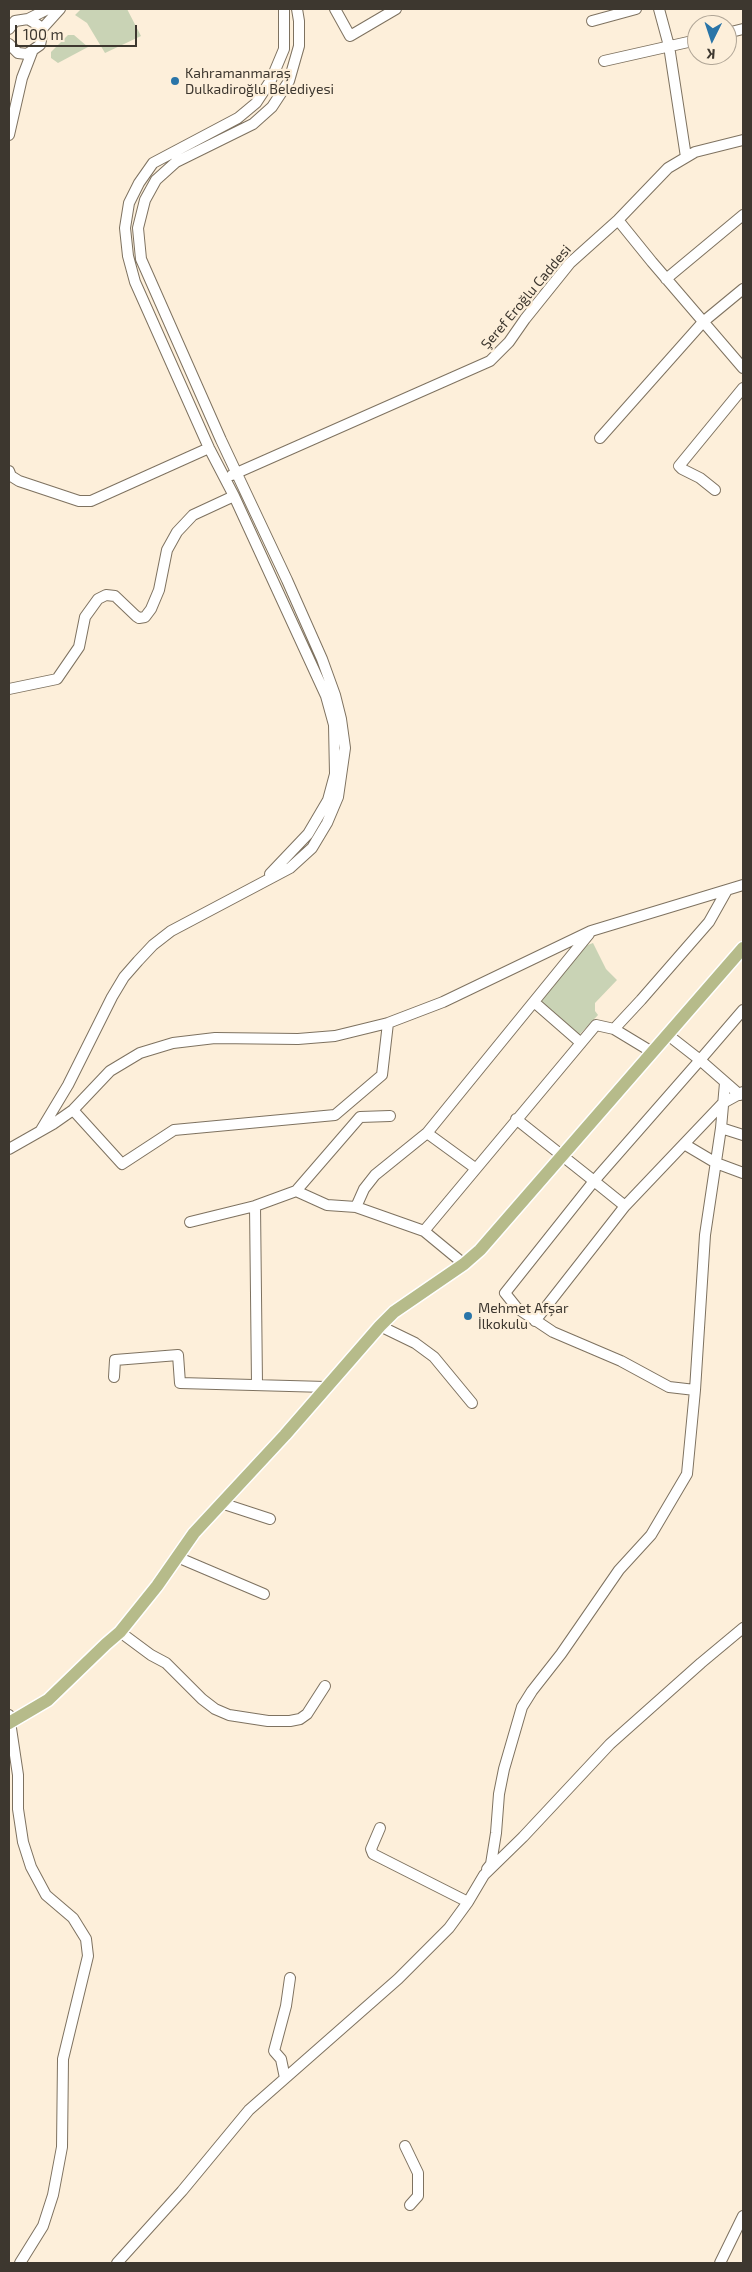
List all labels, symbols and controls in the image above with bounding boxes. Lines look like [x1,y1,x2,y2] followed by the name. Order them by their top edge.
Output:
[18,15,140,47] scale bar
[687,15,737,65] north arrow
[23,25,64,43] text: 100 m
[706,46,716,63] text: K
[185,65,334,98] place label: Kahramanmaraş Dulkadiroğlu Belediyesi
[169,75,181,87] marker: Kahramanmaraş Dulkadiroğlu Belediyesi
[478,241,574,353] street label: Şeref Eroğlu Caddesi
[478,1300,569,1332] place label: Mehmet Afşar İlkokulu
[462,1310,474,1322] marker: Mehmet Afşar İlkokulu

